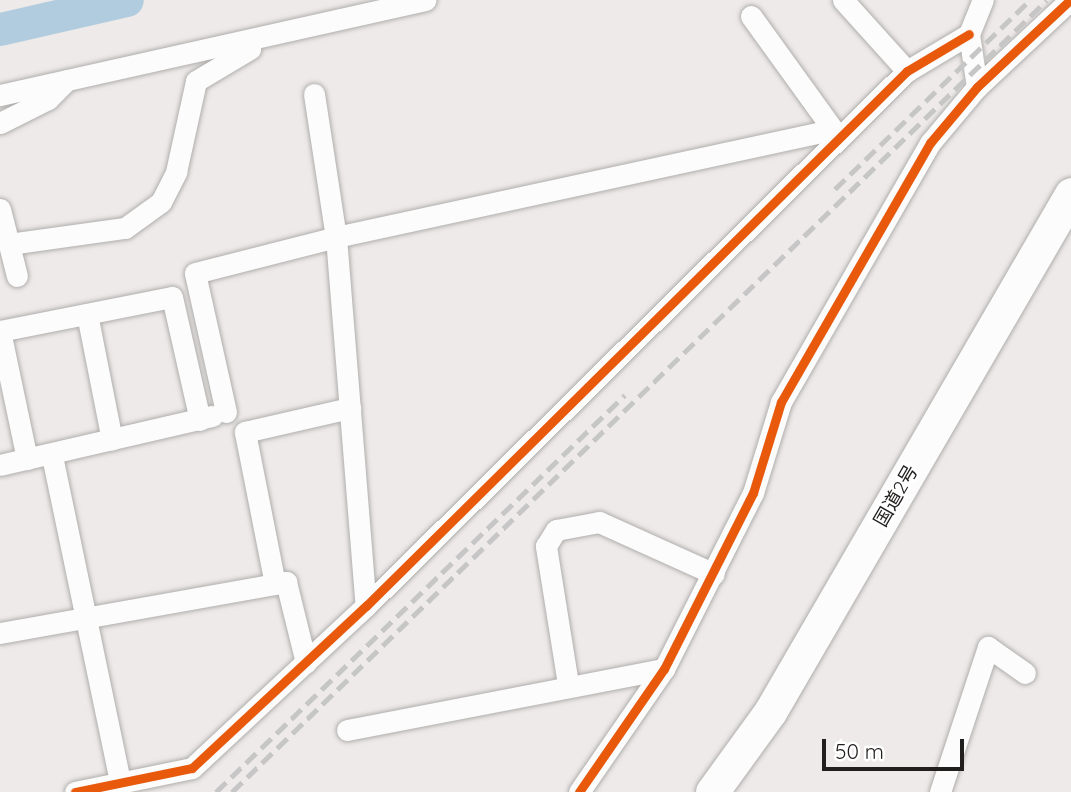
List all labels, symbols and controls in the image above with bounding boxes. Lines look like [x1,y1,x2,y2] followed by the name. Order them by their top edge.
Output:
[869,461,923,531] street label: 国道2号
[826,726,968,770] scale bar
[835,738,884,764] text: 50 m

